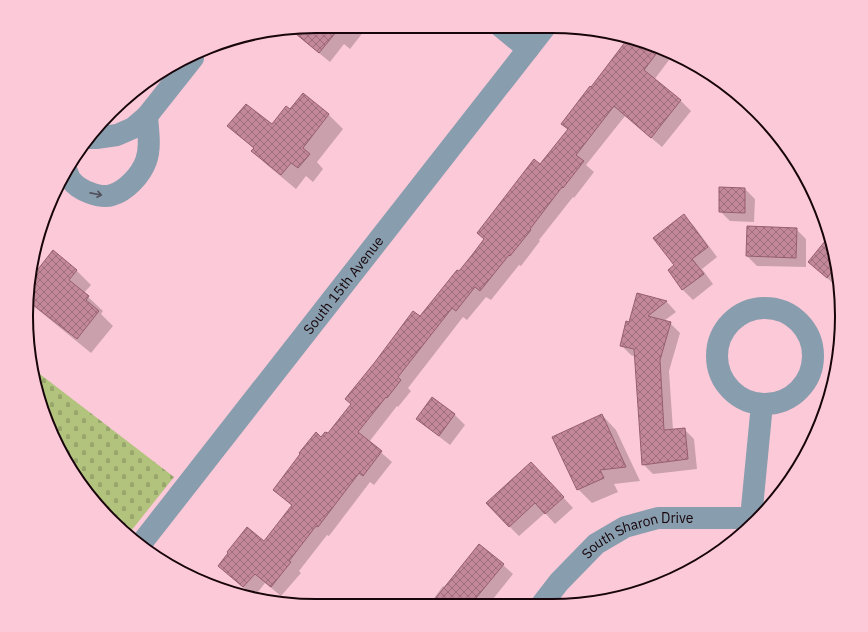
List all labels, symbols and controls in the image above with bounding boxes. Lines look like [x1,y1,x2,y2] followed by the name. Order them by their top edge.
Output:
[89,191,102,199] one-way arrow
[299,232,388,338] street label: South 15th Avenue
[578,509,694,562] street label: South Sharon Drive

